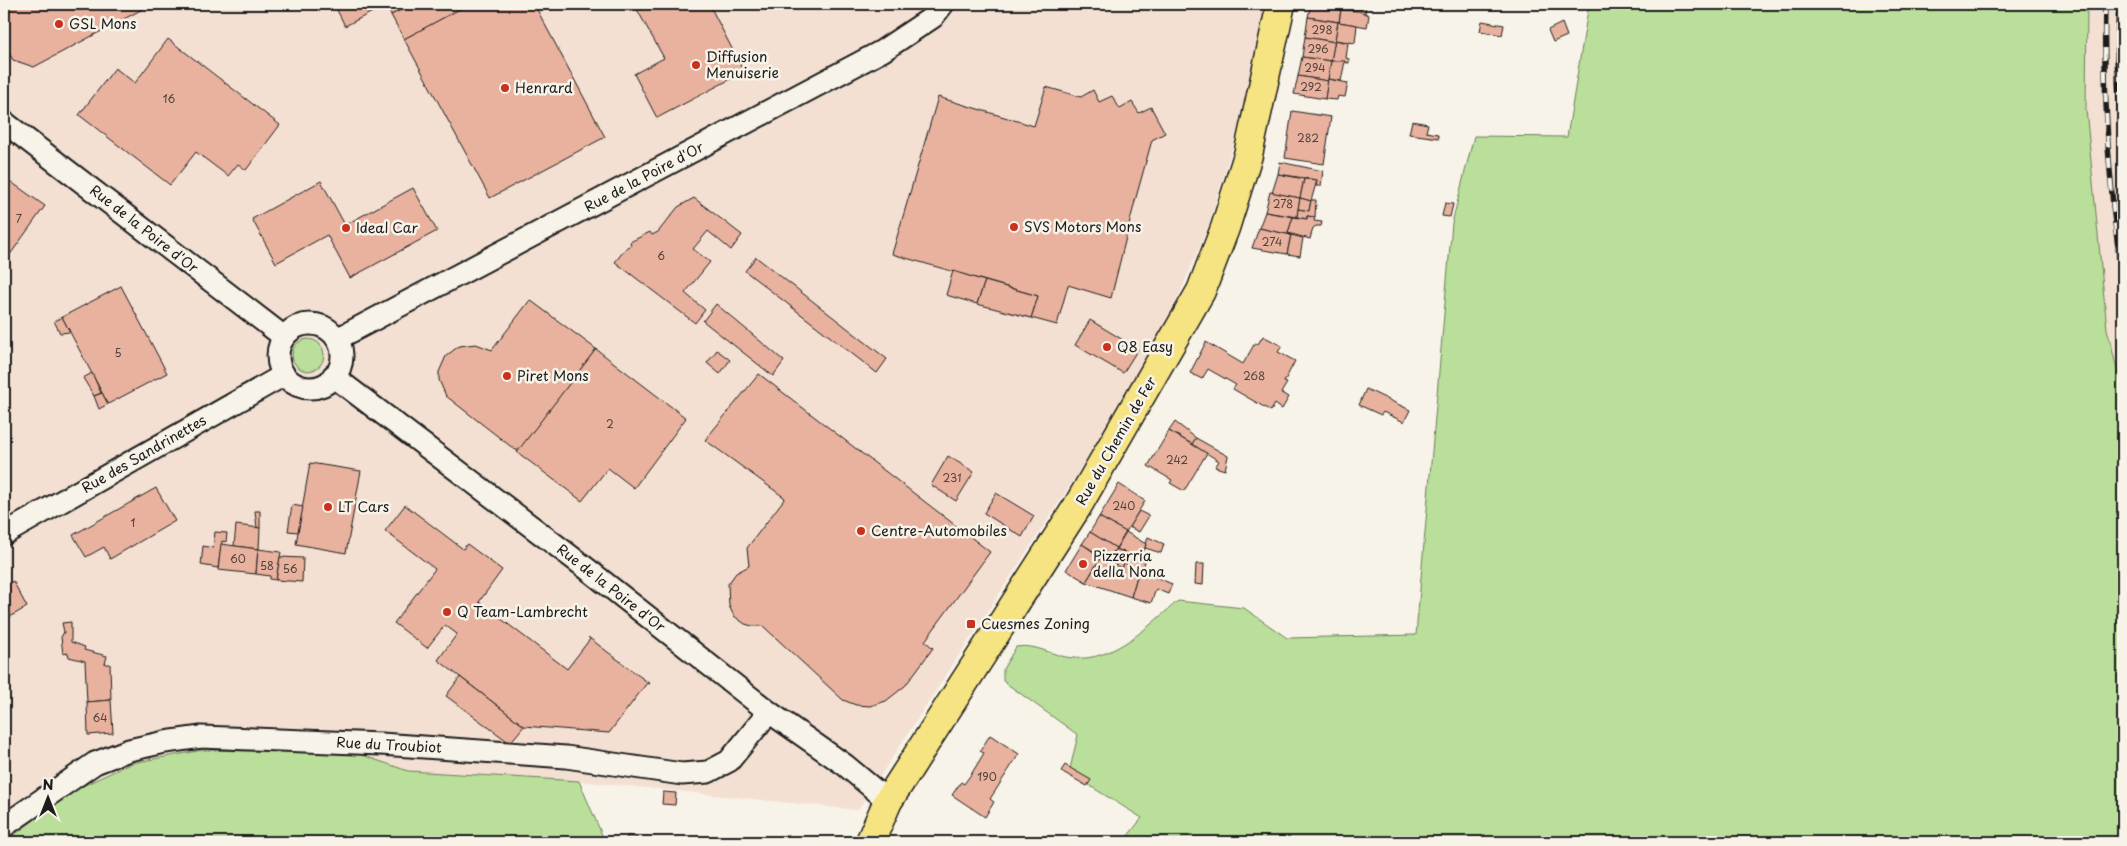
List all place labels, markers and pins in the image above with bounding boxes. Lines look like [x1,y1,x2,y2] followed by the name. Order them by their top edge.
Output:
[69,13,136,34] place label: GSL Mons
[53,18,65,30] marker: GSL Mons
[706,46,779,83] place label: Diffusion Menuiserie
[690,59,702,71] marker: Diffusion Menuiserie
[515,77,573,98] place label: Henrard
[499,82,511,94] marker: Henrard
[1024,216,1141,237] place label: SVS Motors Mons
[356,217,418,238] place label: Ideal Car
[1008,221,1020,233] marker: SVS Motors Mons
[340,222,352,234] marker: Ideal Car
[1117,336,1173,357] place label: Q8 Easy
[1101,341,1113,353] marker: Q8 Easy
[517,365,589,386] place label: Piret Mons
[501,370,513,382] marker: Piret Mons
[338,496,389,517] place label: LT Cars
[322,501,334,513] marker: LT Cars
[871,520,1007,541] place label: Centre-Automobiles
[855,525,867,537] marker: Centre-Automobiles
[1093,545,1165,582] place label: Pizzerria della Nona
[1077,558,1089,570] marker: Pizzerria della Nona
[457,601,588,622] place label: Q Team-Lambrecht
[441,606,453,618] marker: Q Team-Lambrecht
[981,613,1090,634] place label: Cuesmes Zoning
[965,618,977,630] marker: Cuesmes Zoning

